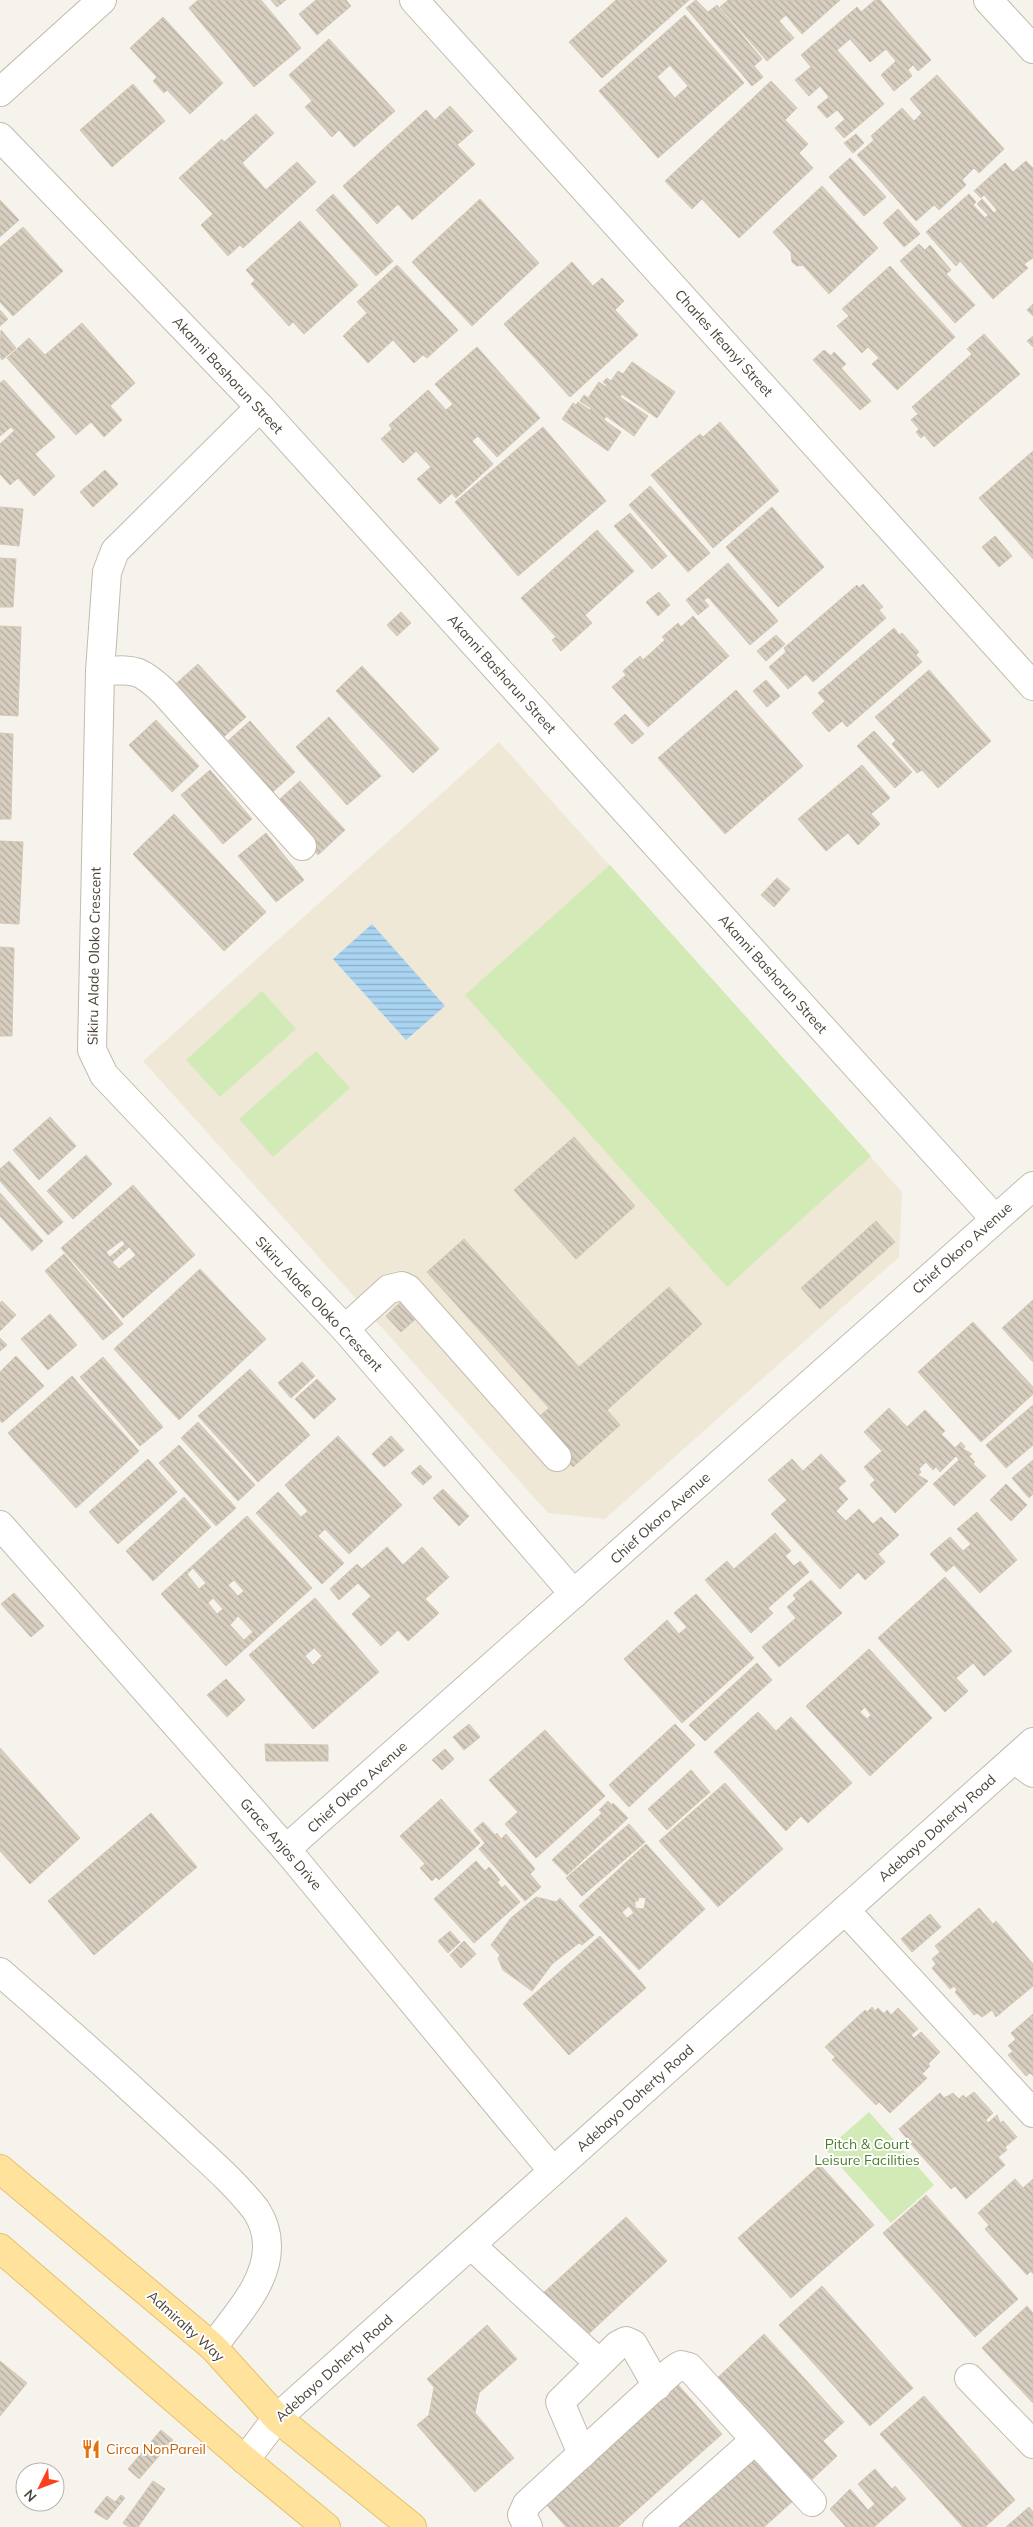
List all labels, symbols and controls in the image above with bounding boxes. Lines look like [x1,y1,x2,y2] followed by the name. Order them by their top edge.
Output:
[671,286,777,400] street label: Charles Ifeanyi Street
[169,313,287,438] street label: Akanni Bashorun Street
[444,611,560,737] street label: Akanni Bashorun Street
[83,866,105,1045] street label: Sikiru Alade Oloko Crescent
[715,911,831,1037] street label: Akanni Bashorun Street
[908,1198,1016,1298] street label: Chief Okoro Avenue
[252,1233,387,1376] street label: Sikiru Alade Oloko Crescent
[606,1468,714,1568] street label: Chief Okoro Avenue
[303,1737,411,1837] street label: Chief Okoro Avenue
[874,1770,1000,1886] street label: Adebayo Doherty Road
[236,1794,326,1894] street label: Grace Anjos Drive
[572,2040,698,2156] street label: Adebayo Doherty Road
[814,2135,920,2169] park label: Pitch & Court Leisure Facilities
[144,2287,229,2366] street label: Admiralty Way
[271,2310,397,2426] street label: Adebayo Doherty Road
[80,2438,102,2460] restaurant icon: Circa NonPareil
[106,2440,206,2458] place label: Circa NonPareil
[15,2462,65,2512] north arrow
[20,2486,41,2506] text: N

